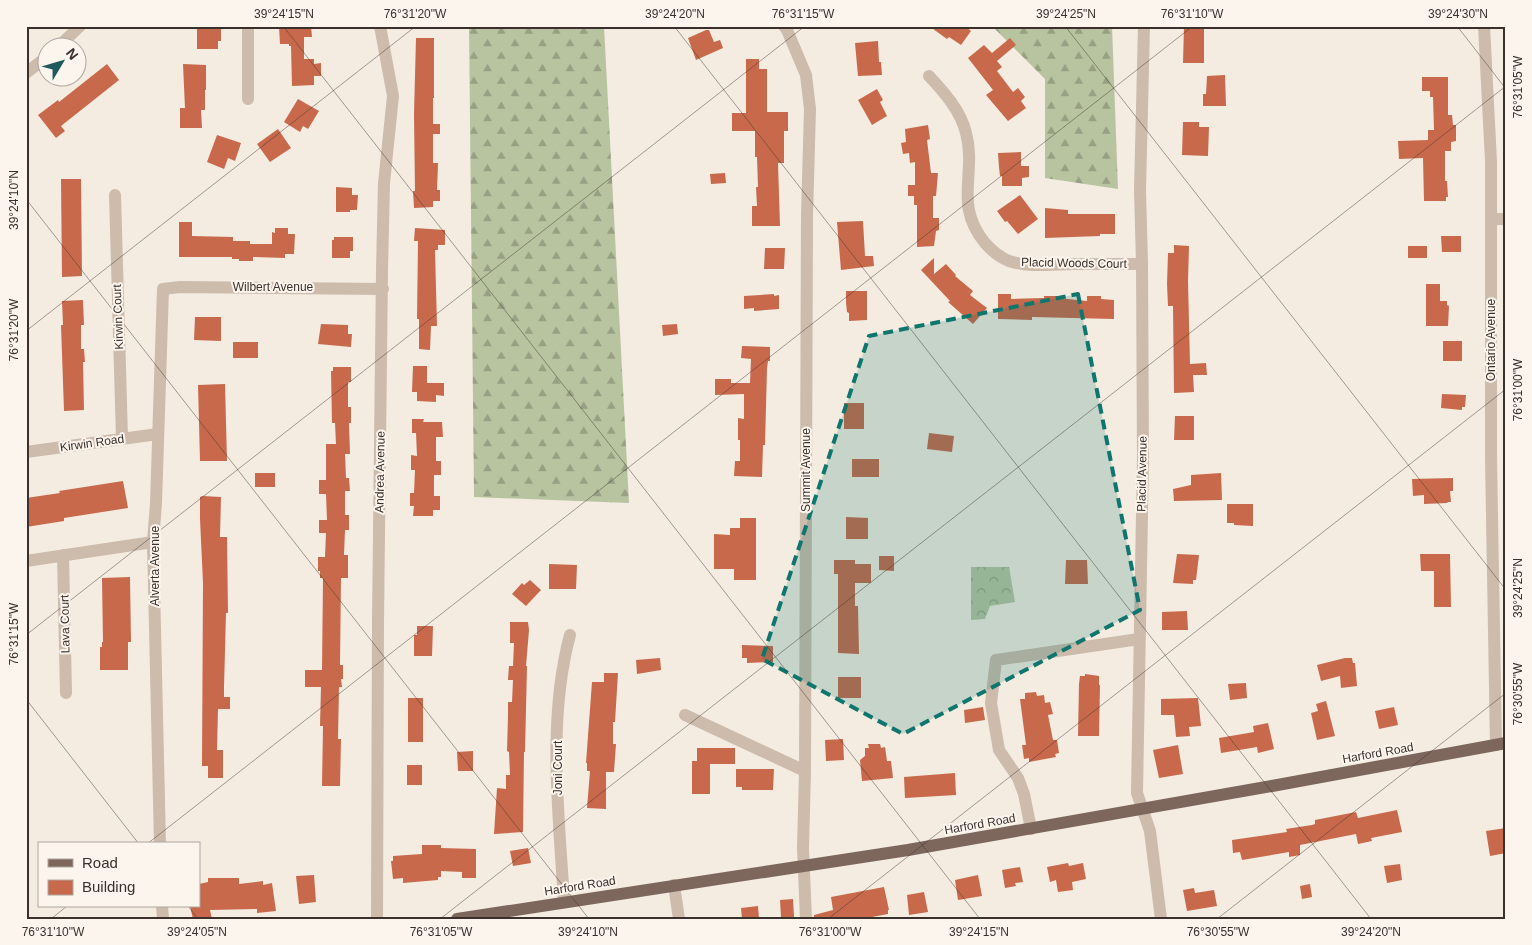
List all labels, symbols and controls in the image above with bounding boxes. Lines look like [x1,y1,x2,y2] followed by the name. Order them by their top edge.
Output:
[254,7,314,21] text: 39°24'15"N
[384,7,447,21] text: 76°31'20"W
[645,7,705,21] text: 39°24'20"N
[772,7,835,21] text: 76°31'15"W
[1036,7,1096,21] text: 39°24'25"N
[1161,7,1224,21] text: 76°31'10"W
[1428,7,1488,21] text: 39°24'30"N
[38,38,88,88] north arrow
[63,45,82,63] text: N
[1511,55,1525,118] text: 76°31'05"W
[7,170,21,230] text: 39°24'10"N
[1021,255,1128,271] street label: Placid Woods Court
[233,280,314,294] street label: Wilbert Avenue
[110,283,126,350] street label: Kirwin Court
[7,298,21,361] text: 76°31'20"W
[1484,298,1498,381] street label: Ontario Avenue
[1511,358,1525,421] text: 76°31'00"W
[799,428,813,512] street label: Summit Avenue
[372,431,388,513] street label: Andrea Avenue
[59,432,125,454] street label: Kirwin Road
[1134,436,1150,512] street label: Placid Avenue
[148,525,162,606] street label: Alverta Avenue
[1511,558,1525,618] text: 39°24'25"N
[57,594,73,653] street label: Lava Court
[7,602,21,665] text: 76°31'15"W
[1511,662,1525,725] text: 76°30'55"W
[551,740,565,795] street label: Joni Court
[1341,740,1415,766] street label: Harford Road
[943,811,1017,837] street label: Harford Road
[38,842,200,908] legend
[82,854,118,871] text: Road
[543,873,617,899] street label: Harford Road
[82,878,135,895] text: Building
[22,925,85,939] text: 76°31'10"W
[167,925,227,939] text: 39°24'05"N
[410,925,473,939] text: 76°31'05"W
[558,925,618,939] text: 39°24'10"N
[799,925,862,939] text: 76°31'00"W
[949,925,1009,939] text: 39°24'15"N
[1187,925,1250,939] text: 76°30'55"W
[1341,925,1401,939] text: 39°24'20"N

